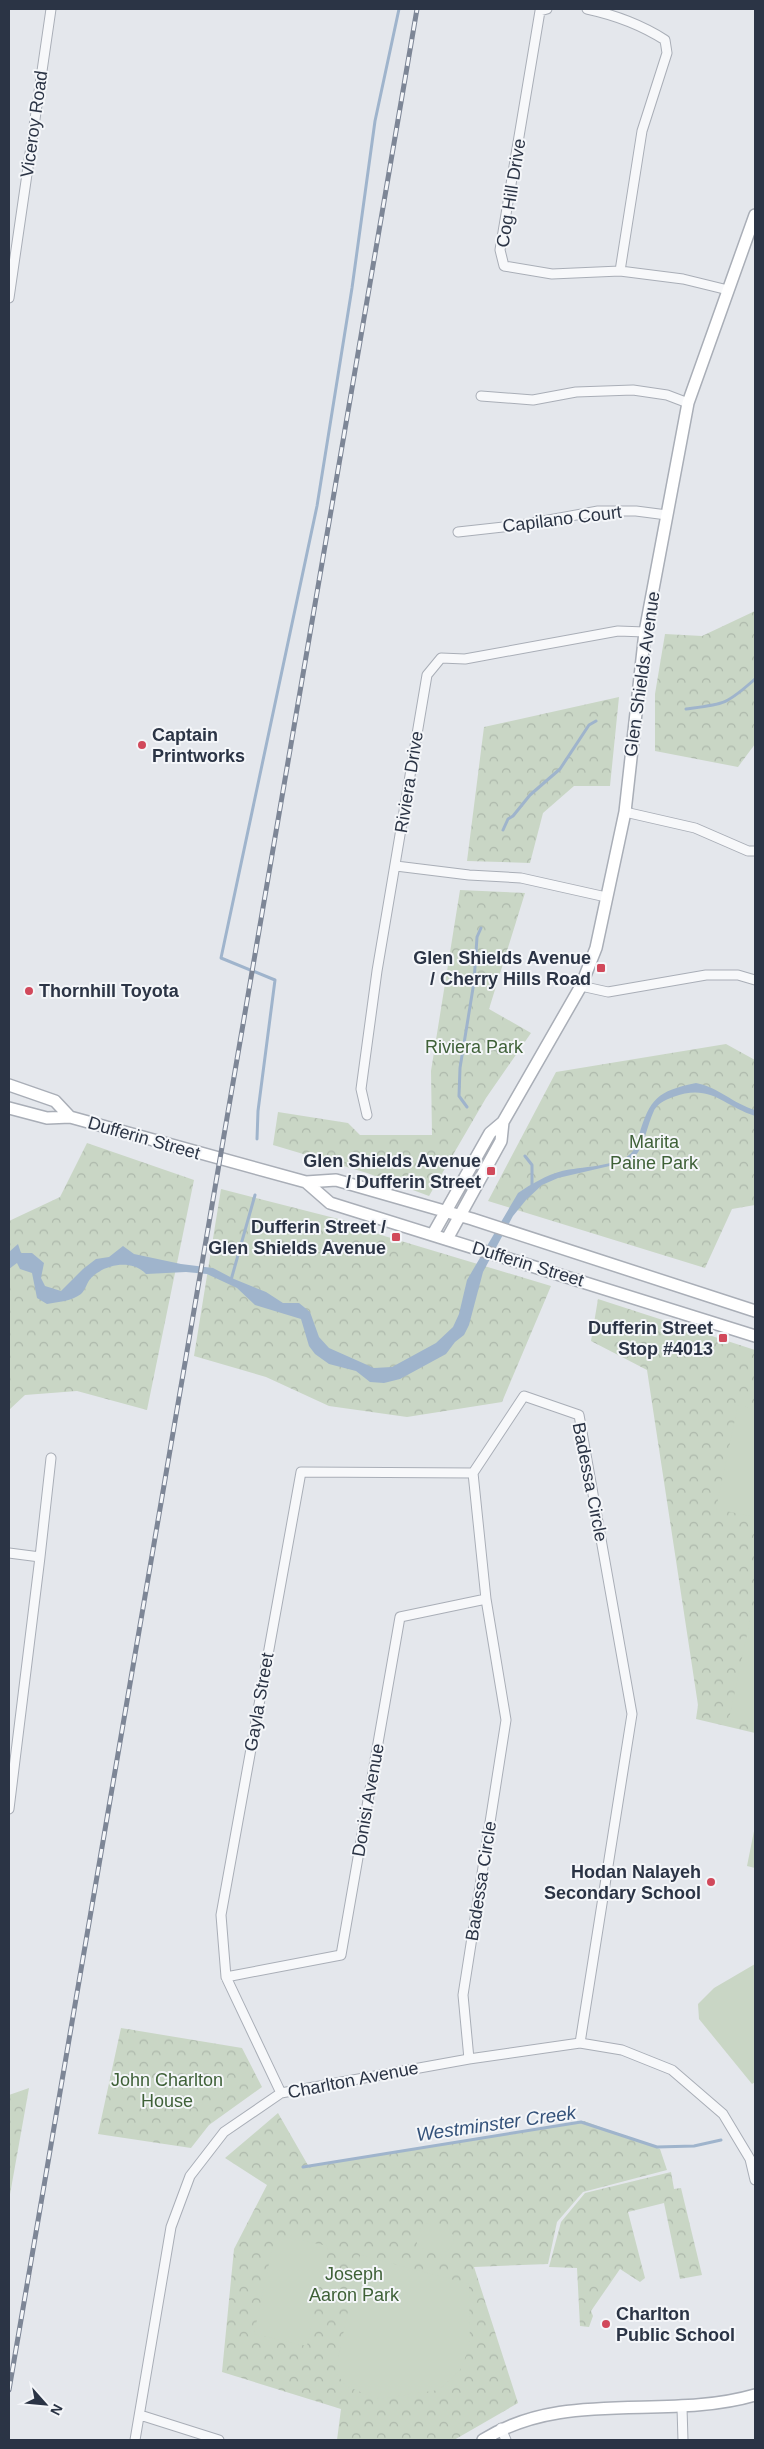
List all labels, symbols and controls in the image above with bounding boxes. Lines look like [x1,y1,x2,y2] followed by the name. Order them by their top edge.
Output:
[17,69,51,179] street label: Viceroy Road
[493,137,529,249] street label: Cog Hill Drive
[501,502,623,536] street label: Capilano Court
[620,590,664,758] street label: Glen Shields Avenue
[152,725,245,766] place label: Captain Printworks
[391,730,427,834] street label: Riviera Drive
[136,739,148,751] marker: Captain Printworks
[413,948,591,989] place label: Glen Shields Avenue / Cherry Hills Road
[595,962,607,974] marker: Glen Shields Avenue / Cherry Hills Road
[39,981,180,1001] place label: Thornhill Toyota
[23,985,35,997] marker: Thornhill Toyota
[425,1037,524,1057] park label: Riviera Park
[86,1112,202,1164] street label: Dufferin Street
[610,1132,699,1173] park label: Marita Paine Park
[303,1151,481,1192] place label: Glen Shields Avenue / Dufferin Street
[485,1165,497,1177] marker: Glen Shields Avenue / Dufferin Street
[208,1217,386,1258] place label: Dufferin Street / Glen Shields Avenue
[390,1231,402,1243] marker: Dufferin Street / Glen Shields Avenue
[470,1238,586,1290] street label: Dufferin Street
[588,1318,713,1359] place label: Dufferin Street Stop #4013
[717,1332,729,1344] marker: Dufferin Street Stop #4013
[569,1421,611,1543] street label: Badessa Circle
[240,1651,278,1753] street label: Gayla Street
[348,1742,388,1858] street label: Donisi Avenue
[462,1820,500,1942] street label: Badessa Circle
[544,1862,701,1903] place label: Hodan Nalayeh Secondary School
[705,1876,717,1888] marker: Hodan Nalayeh Secondary School
[286,2058,420,2102] street label: Charlton Avenue
[111,2070,223,2111] park label: John Charlton House
[415,2102,579,2145] water label: Westminster Creek
[309,2264,400,2305] park label: Joseph Aaron Park
[616,2304,735,2345] place label: Charlton Public School
[600,2318,612,2330] marker: Charlton Public School
[20,2379,70,2429] north arrow
[47,2402,66,2418] text: N

